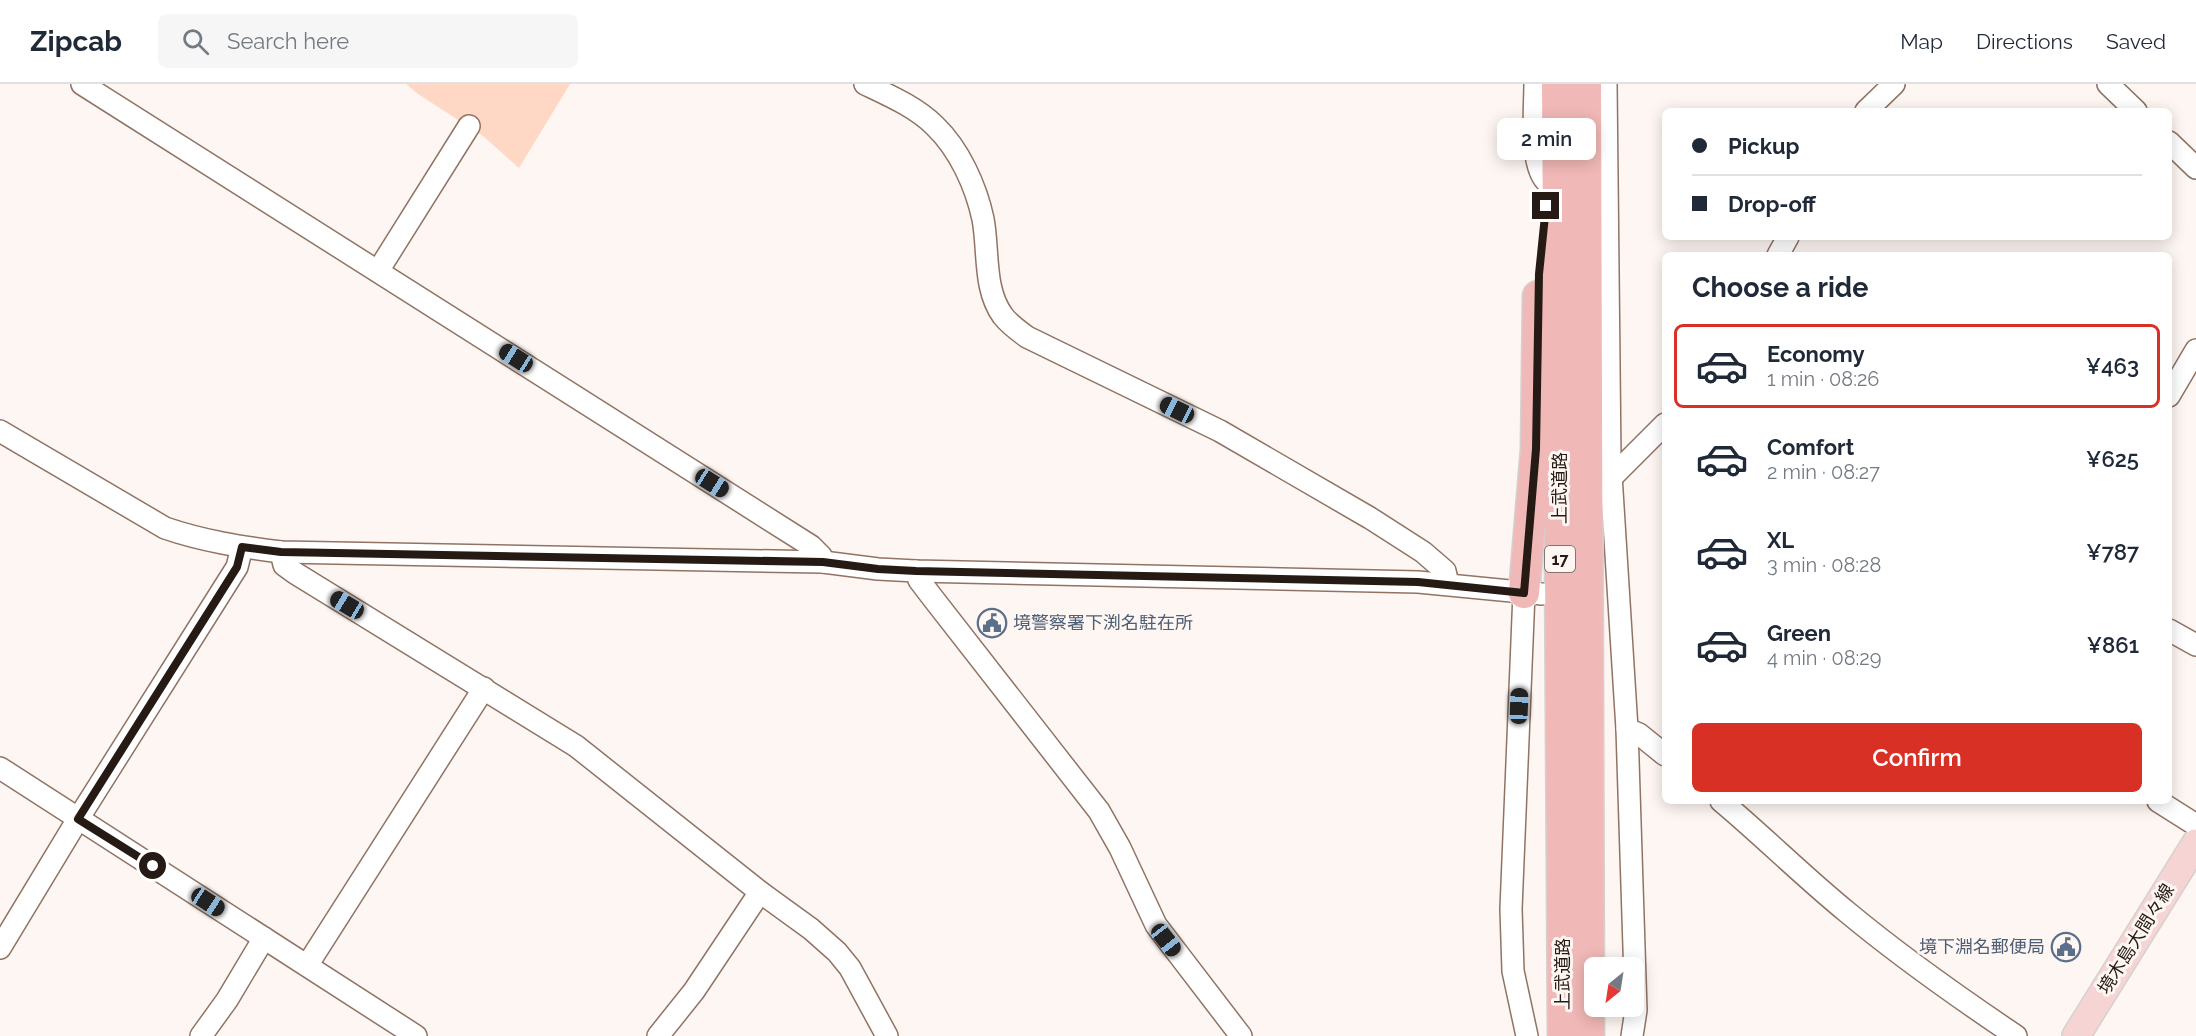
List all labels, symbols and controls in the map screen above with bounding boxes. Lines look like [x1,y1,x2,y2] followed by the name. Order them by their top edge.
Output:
[158,14,578,68] search box
[30,25,122,58] text: Zipcab
[179,25,212,58] icon: search
[227,28,349,54] text: Search here
[1900,29,1943,54] text: Map
[1976,29,2073,54] text: Directions
[2106,29,2166,54] text: Saved
[1496,119,1596,161] callout: 2 min
[1521,127,1572,151] text: 2 min
[1728,133,1800,159] text: Pickup
[1728,191,1816,217] text: Drop-off
[1532,192,1559,219] route end
[1692,272,1868,303] text: Choose a ride
[1695,339,1749,393] icon: car
[496,341,536,375] car
[1767,341,1865,367] text: Economy
[2086,353,2139,379] text: ¥463
[1767,367,1879,391] text: 1 min · 08:26
[1157,394,1197,426] car
[1695,432,1749,486] icon: car
[1767,434,1854,460] text: Comfort
[2086,446,2139,472] text: ¥625
[1549,452,1570,524] street label: 上武道路
[1767,460,1880,484] text: 2 min · 08:27
[692,466,732,500] car
[1695,525,1749,579] icon: car
[1767,527,1794,553] text: XL
[2086,539,2139,565] text: ¥787
[1545,546,1575,572] road number: 17
[1767,553,1881,577] text: 3 min · 08:28
[327,588,367,622] car
[976,607,1008,639] public building icon: 境警察署下渕名駐在所
[1013,612,1193,633] place label: 境警察署下渕名駐在所
[1695,618,1749,672] icon: car
[1767,620,1831,646] text: Green
[2087,632,2139,658] text: ¥861
[1767,646,1881,670] text: 4 min · 08:29
[1509,688,1529,724] car
[1692,723,2142,792] button: Confirm
[139,852,166,879] route start
[2093,880,2178,998] street label: 境木島大間々線
[188,885,228,919] car
[1148,920,1184,960] car
[2050,931,2082,963] public building icon: 境下淵名郵便局
[1919,936,2045,957] place label: 境下淵名郵便局
[1552,938,1573,1010] street label: 上武道路
[1584,957,1644,1017] north arrow
[1584,957,1644,1017] map controls

